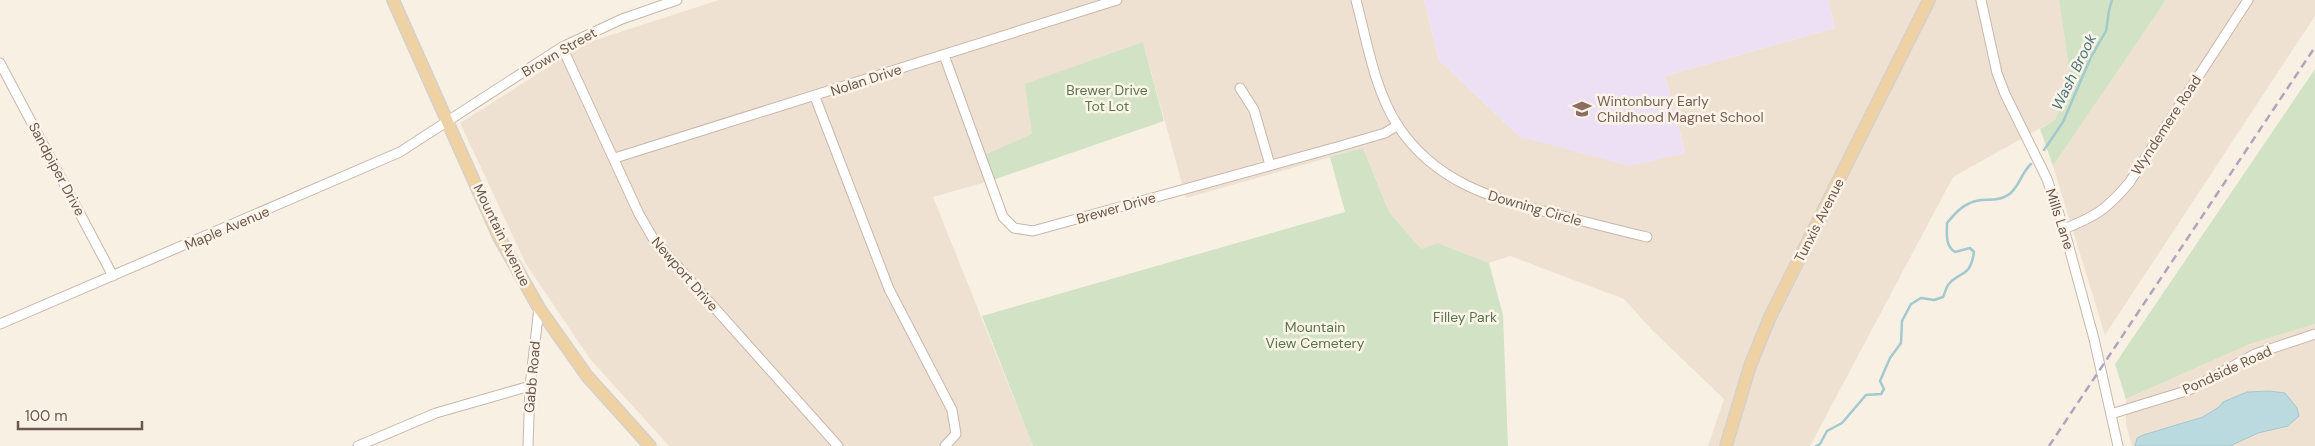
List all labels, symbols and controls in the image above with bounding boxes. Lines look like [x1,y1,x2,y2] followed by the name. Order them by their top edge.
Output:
[518,23,600,81] street label: Brown Street
[2047,30,2101,114] water label: Wash Brook
[828,60,904,100] street label: Nolan Drive
[2127,72,2205,178] street label: Wyndemere Road
[1066,81,1148,115] park label: Brewer Drive Tot Lot
[1597,92,1764,126] place label: Wintonbury Early Childhood Magnet School
[1571,98,1593,120] school or university icon: Wintonbury Early Childhood Magnet School
[25,119,89,219] street label: Sandpiper Drive
[1790,175,1848,265] street label: Tunxis Avenue
[469,181,535,289] street label: Mountain Avenue
[1486,186,1584,230] street label: Downing Circle
[2042,186,2078,252] street label: Mills Lane
[1074,188,1158,228] street label: Brewer Drive
[182,202,272,254] street label: Maple Avenue
[648,233,722,315] street label: Newport Drive
[1433,308,1497,326] park label: Filley Park
[1265,318,1365,352] park label: Mountain View Cemetery
[520,340,544,414] street label: Gabb Road
[2180,342,2274,398] street label: Pondside Road
[18,398,141,430] scale bar
[25,406,68,426] text: 100 m

